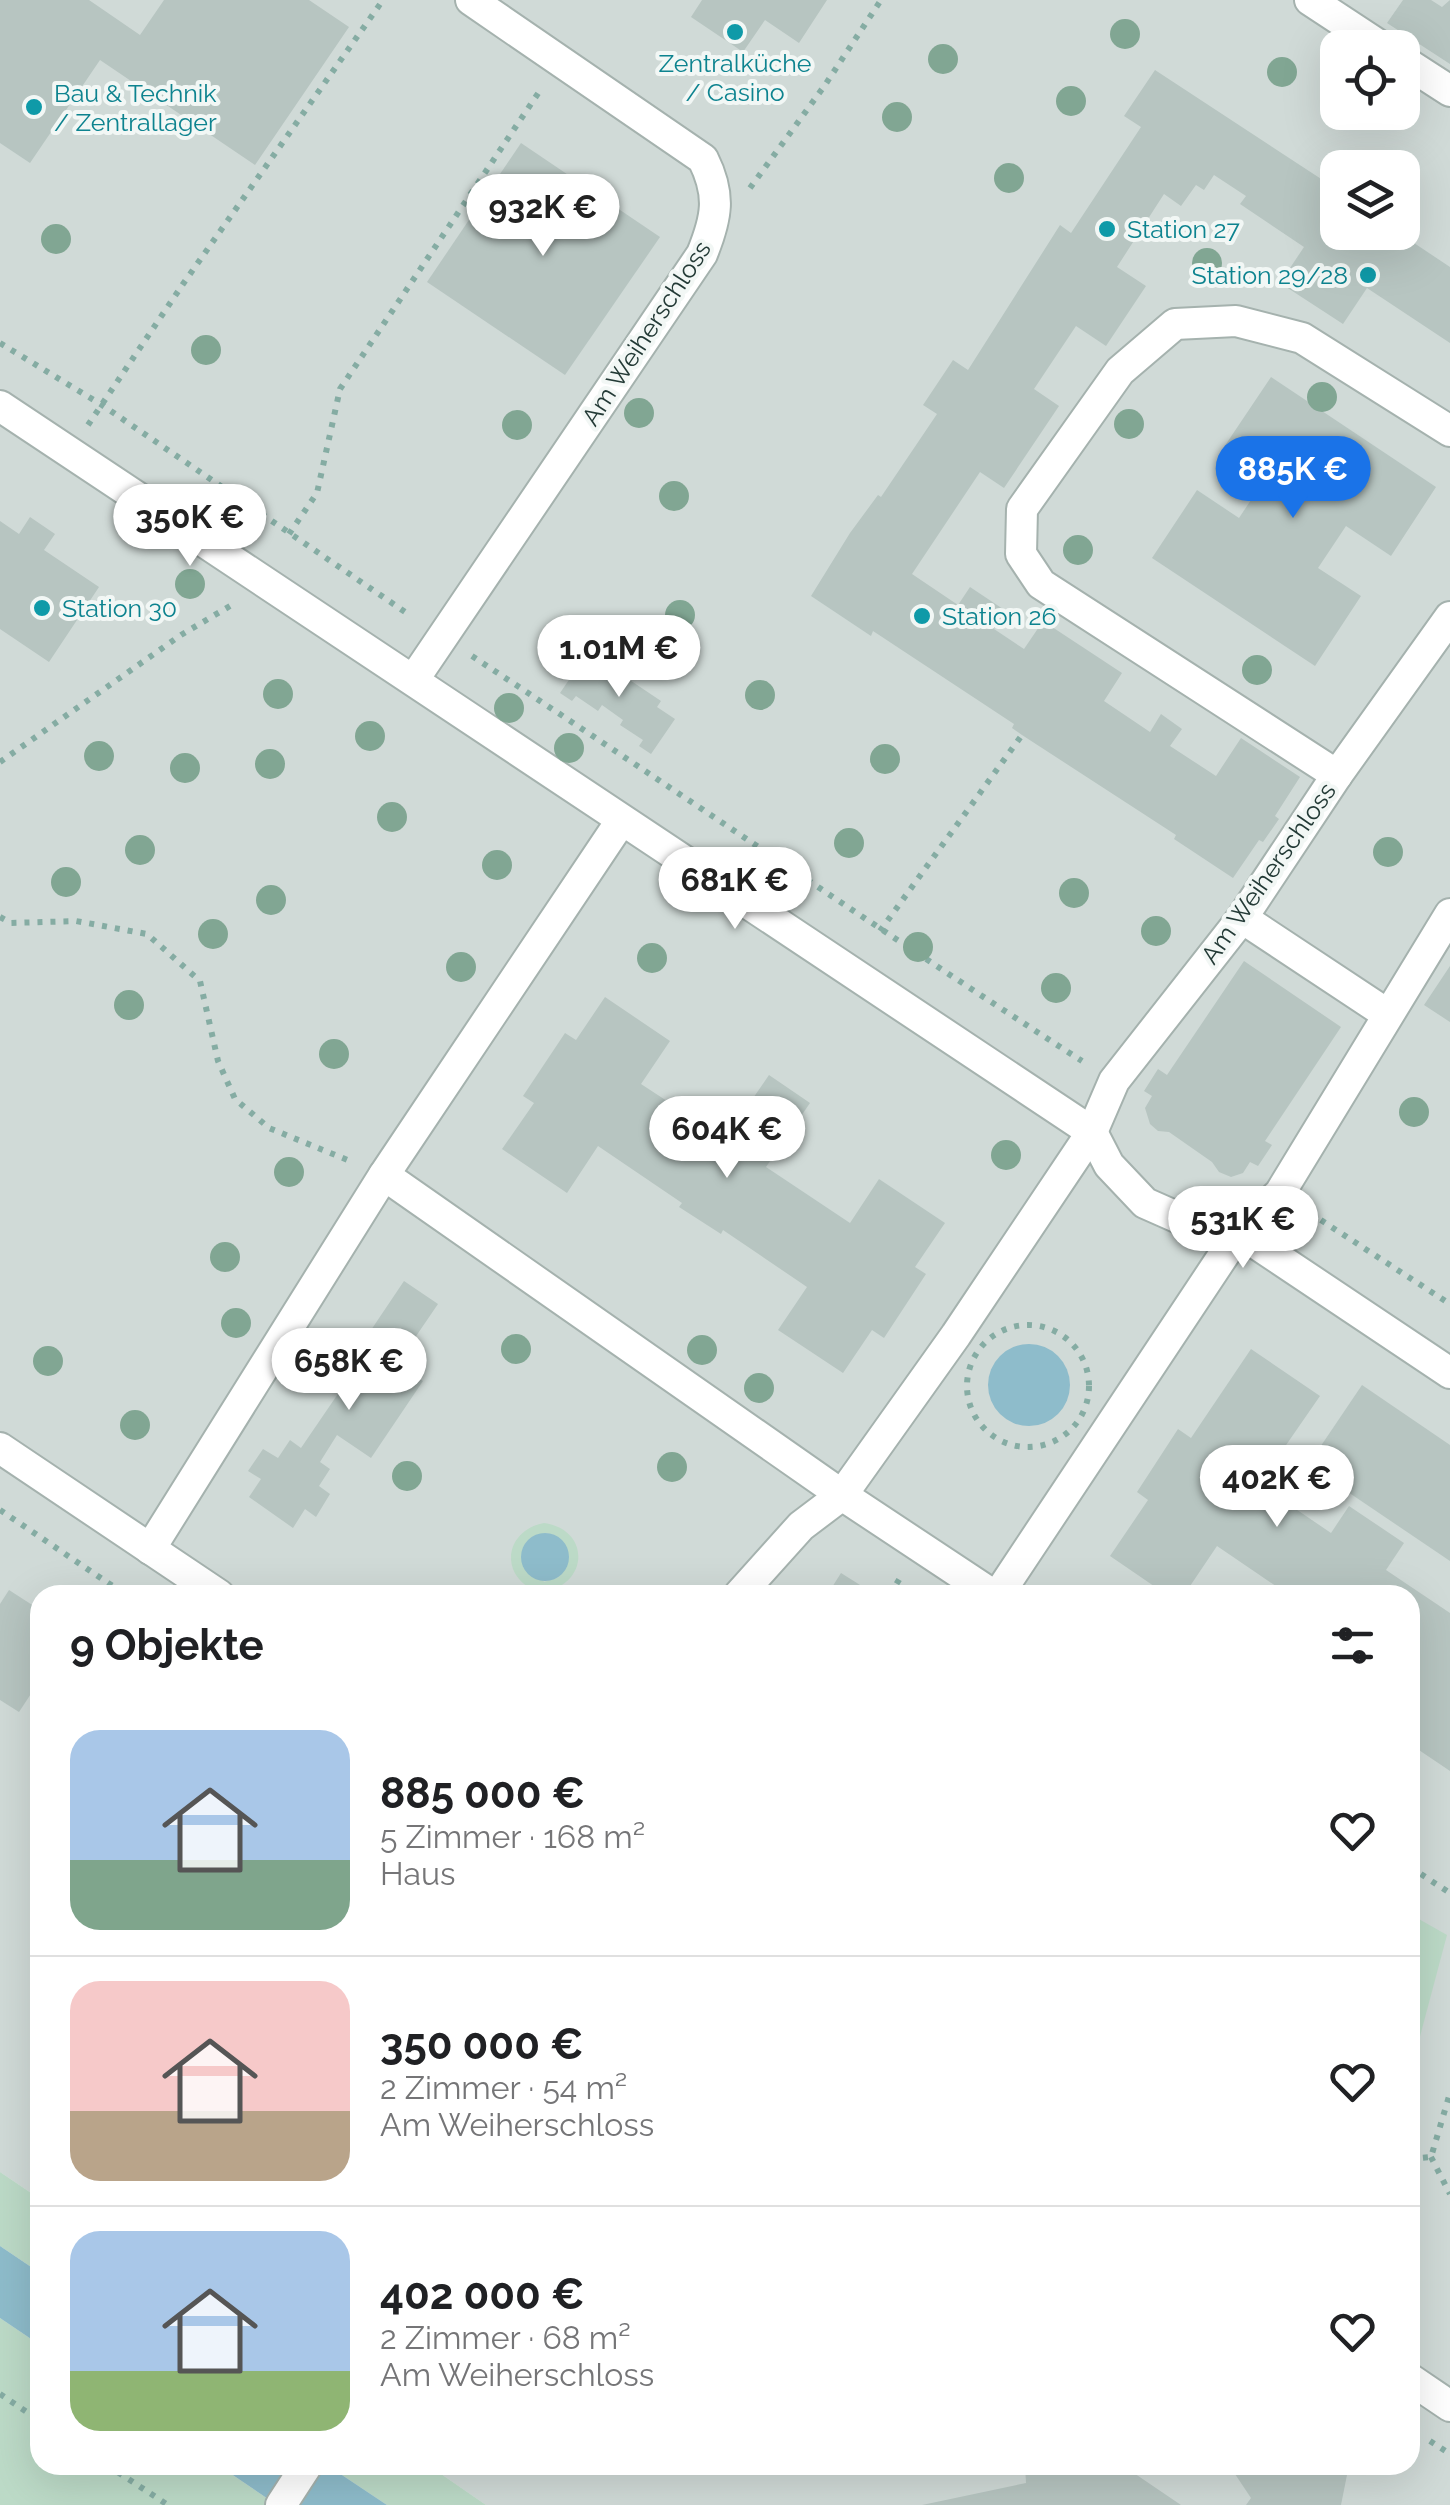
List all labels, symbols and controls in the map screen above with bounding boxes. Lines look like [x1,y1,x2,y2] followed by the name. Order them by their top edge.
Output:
[724,21,746,43] marker: Zentralküche / Casino
[1320,30,1420,250] map controls
[1320,30,1420,130] button: locate
[658,48,812,107] place label: Zentralküche / Casino
[54,78,217,137] place label: Bau & Technik / Zentrallager
[23,96,45,118] marker: Bau & Technik / Zentrallager
[1320,150,1420,250] button: layers
[462,174,624,259] pin: 932K €
[489,188,598,225] text: 932K €
[1127,214,1241,244] place label: Station 27
[1096,218,1118,240] marker: Station 27
[575,235,717,431] street label: Am Weiherschloss
[1191,260,1348,290] place label: Station 29/28
[1357,264,1379,286] marker: Station 29/28
[1212,436,1374,521] pin: 885K €
[1238,450,1348,487] text: 885K €
[109,484,271,569] pin: 350K €
[135,498,245,535] text: 350K €
[62,593,177,623] place label: Station 30
[31,597,53,619] marker: Station 30
[942,601,1057,631] place label: Station 26
[911,605,933,627] marker: Station 26
[527,615,711,700] pin: 1.01M €
[559,629,679,666] text: 1.01M €
[1194,777,1342,969] street label: Am Weiherschloss
[654,847,816,932] pin: 681K €
[681,861,789,898] text: 681K €
[646,1096,808,1181] pin: 604K €
[671,1110,783,1147] text: 604K €
[1162,1186,1324,1271] pin: 531K €
[1190,1200,1296,1237] text: 531K €
[268,1328,430,1413] pin: 658K €
[294,1342,404,1379] text: 658K €
[1196,1445,1358,1530] pin: 402K €
[1222,1459,1332,1496] text: 402K €
[1325,1618,1380,1673] icon: filters
[70,1621,264,1670] text: 9 Objekte
[380,1769,585,1818] text: 885 000 €
[150,1770,270,1890] icon: home
[1325,1803,1380,1858] icon: heart
[380,1818,645,1855] text: 5 Zimmer · 168 m²
[380,1855,455,1892] text: Haus
[380,2020,584,2069] text: 350 000 €
[150,2021,270,2141] icon: home
[1325,2054,1380,2109] icon: heart
[380,2069,627,2106] text: 2 Zimmer · 54 m²
[380,2106,654,2143] text: Am Weiherschloss
[380,2270,585,2319] text: 402 000 €
[150,2271,270,2391] icon: home
[1325,2304,1380,2359] icon: heart
[380,2319,631,2356] text: 2 Zimmer · 68 m²
[380,2356,654,2393] text: Am Weiherschloss

